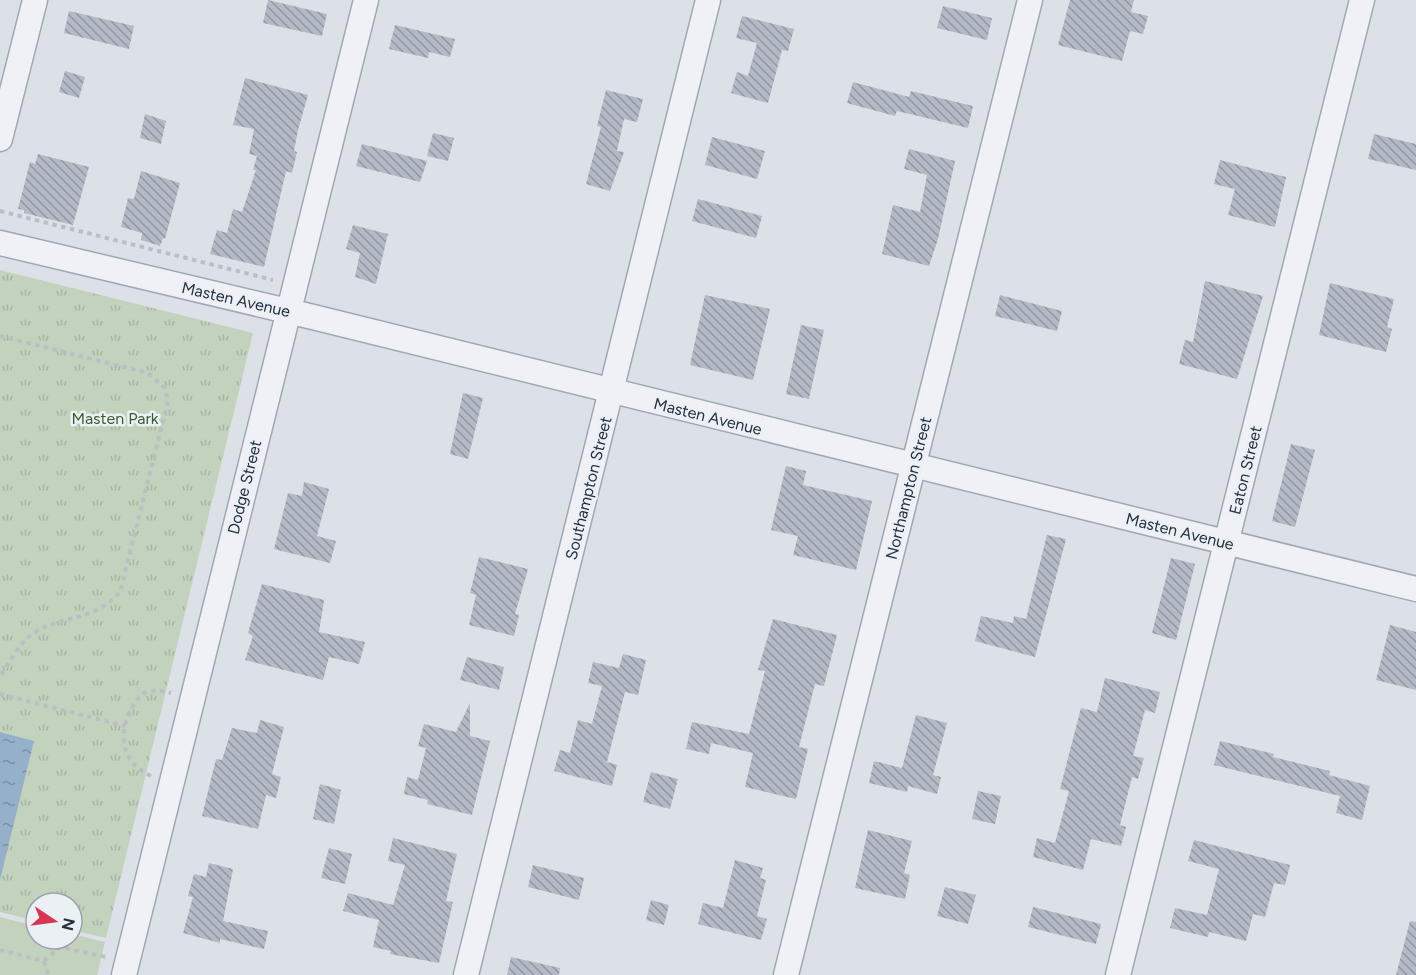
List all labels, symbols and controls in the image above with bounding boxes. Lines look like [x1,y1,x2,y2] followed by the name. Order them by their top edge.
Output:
[180,278,292,321] street label: Masten Avenue
[652,394,764,439] street label: Masten Avenue
[71,409,159,428] park label: Masten Park
[561,414,616,562] street label: Southampton Street
[882,415,935,561] street label: Northampton Street
[1225,424,1266,516] street label: Eaton Street
[224,438,265,536] street label: Dodge Street
[1124,509,1236,554] street label: Masten Avenue
[24,891,84,951] north arrow
[57,916,79,932] text: N

